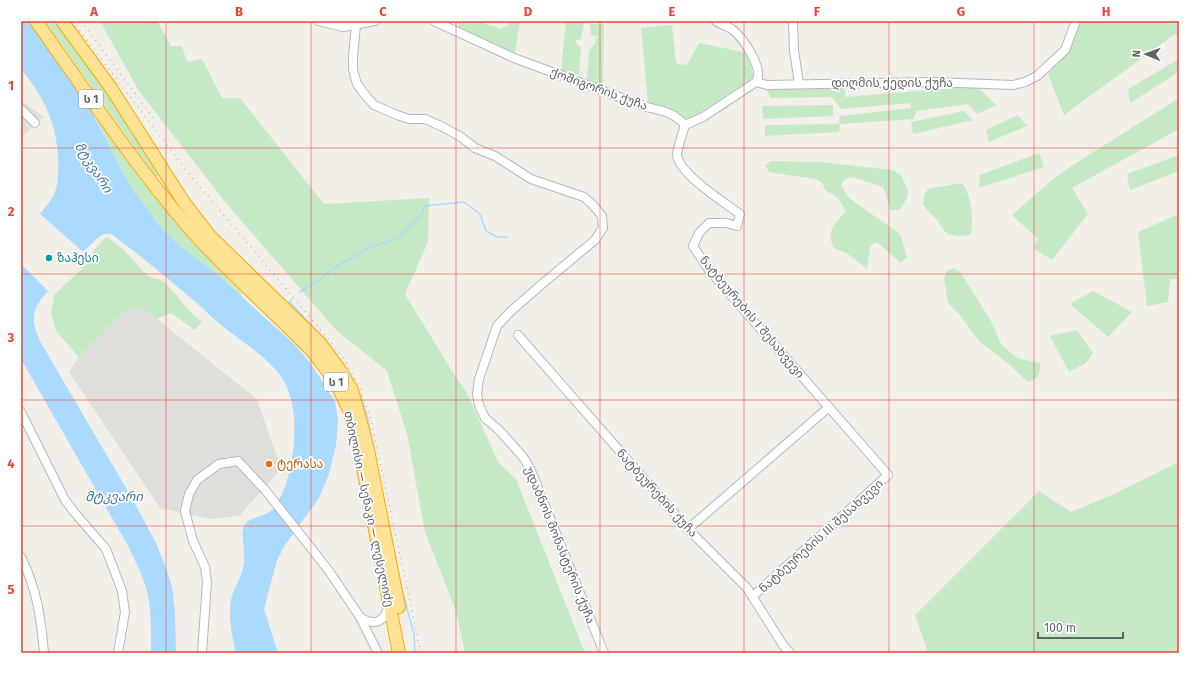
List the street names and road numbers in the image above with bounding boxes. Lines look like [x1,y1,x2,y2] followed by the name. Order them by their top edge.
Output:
[549,65,649,113] street label: ქოშიგორის ქუჩა
[831,76,953,91] street label: დიღმის ქედის ქუჩა
[79,90,103,108] road number: ს 1
[697,253,807,381] street label: ნატბეურების I შესახვევი
[324,373,348,391] road number: ს 1
[340,410,397,608] street label: თბილისი — სენაკი — ლესელიძე
[614,446,700,540] street label: ნატბეურების ქუჩა
[521,464,598,626] street label: უდაბნოს მონასტერის ქუჩა
[756,476,886,595] street label: ნატბეურების III შესახვევი

